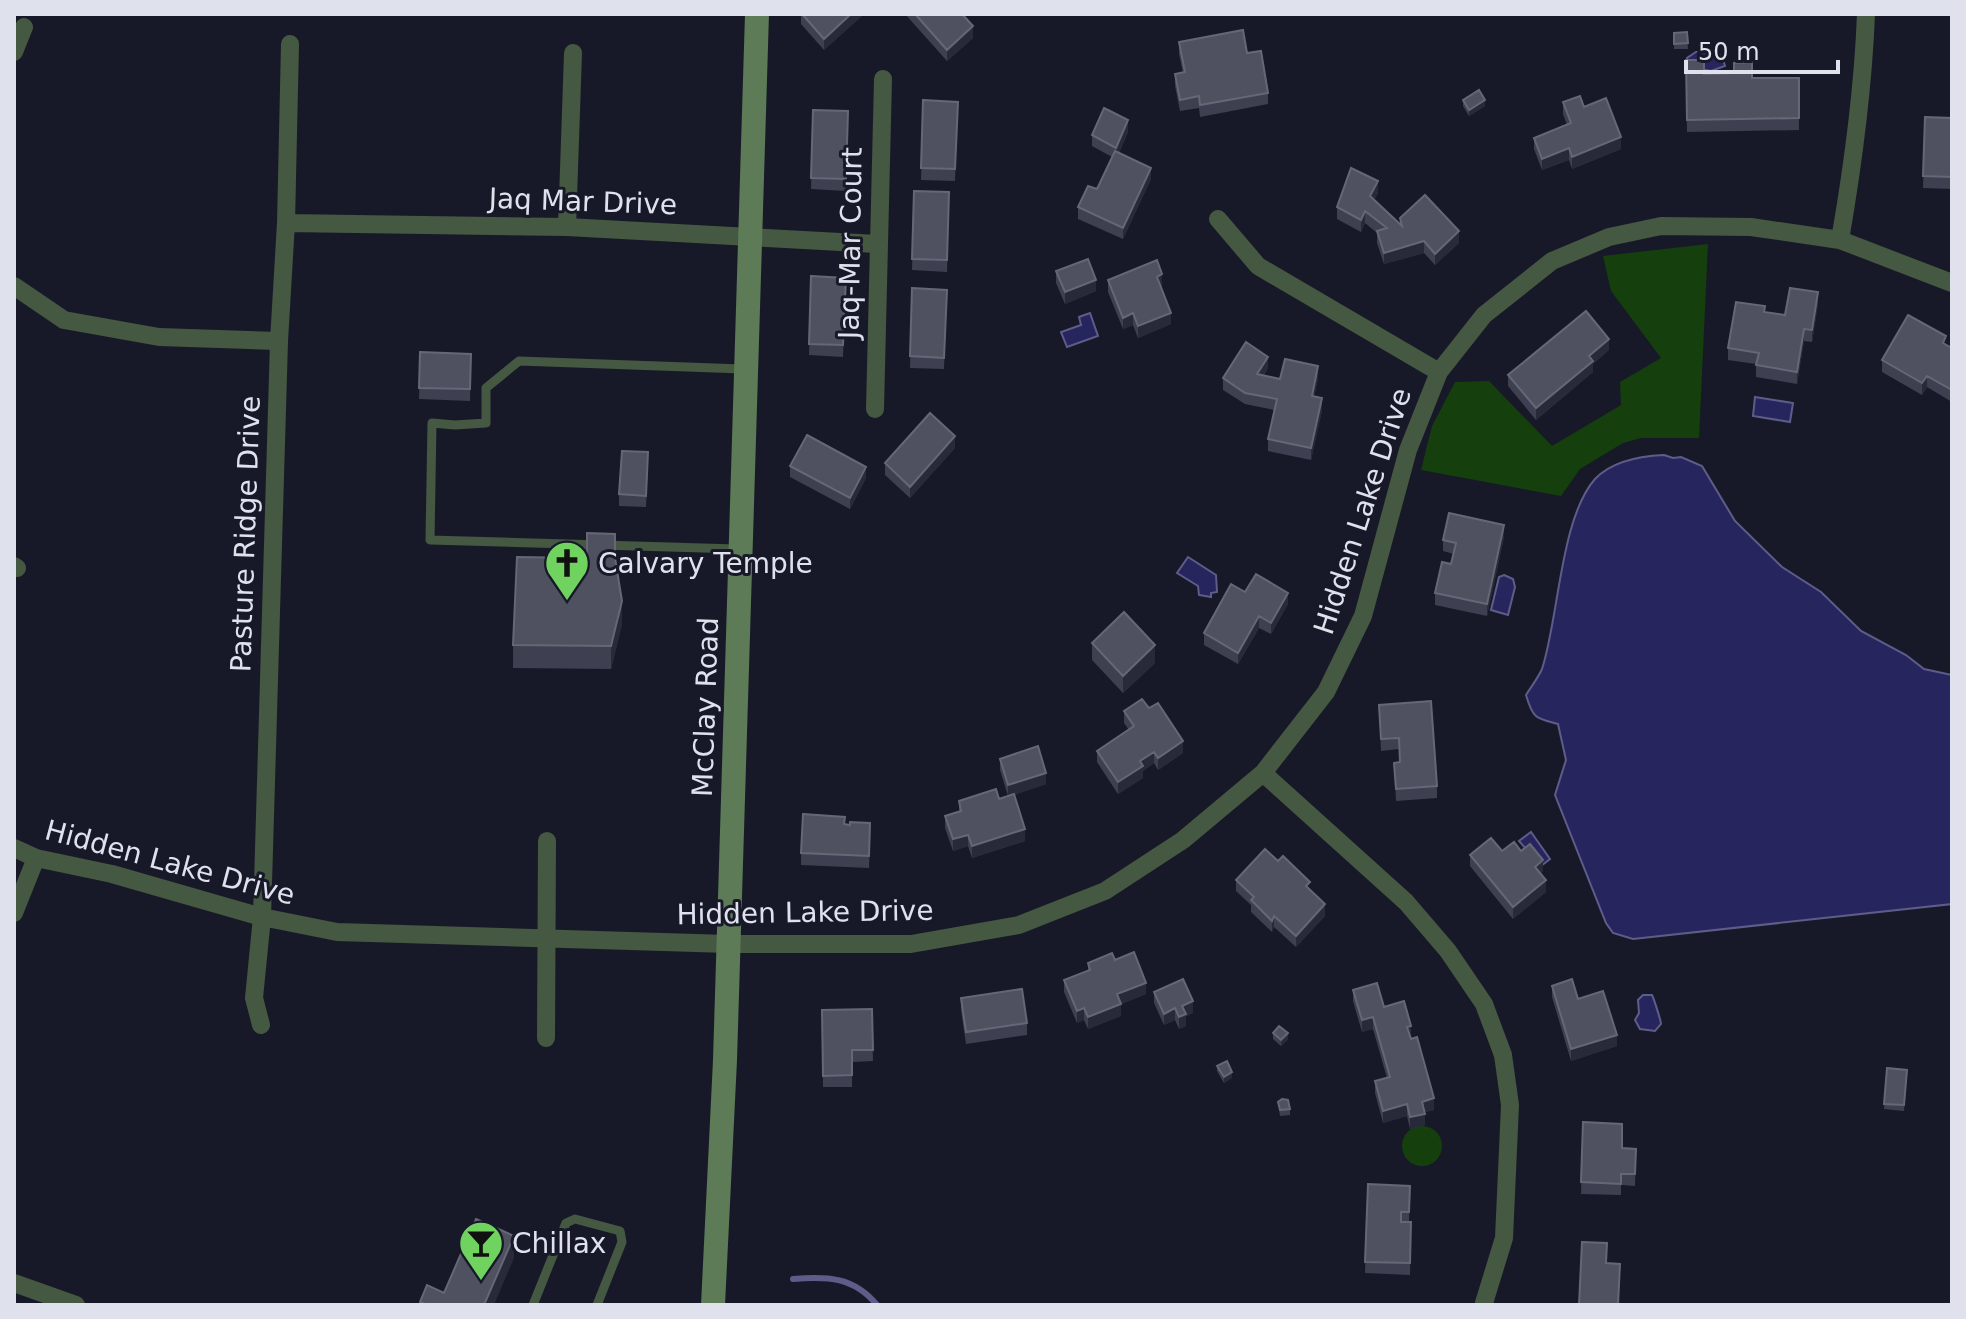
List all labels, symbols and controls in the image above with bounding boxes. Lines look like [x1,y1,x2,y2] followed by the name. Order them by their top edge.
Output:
[1686,24,1838,74] scale bar
[1698,38,1760,66] text: 50 m
[832,147,869,341] street label: Jaq-Mar Court
[486,182,678,221] street label: Jaq Mar Drive
[1307,384,1418,638] street label: Hidden Lake Drive
[224,395,267,673] street label: Pasture Ridge Drive
[543,539,591,602] church icon: Calvary Temple
[598,547,813,580] place label: Calvary Temple
[686,617,725,797] street label: McClay Road
[41,813,298,912] street label: Hidden Lake Drive
[676,894,934,931] street label: Hidden Lake Drive
[457,1219,505,1282] bar icon: Chillax
[512,1227,606,1260] place label: Chillax

